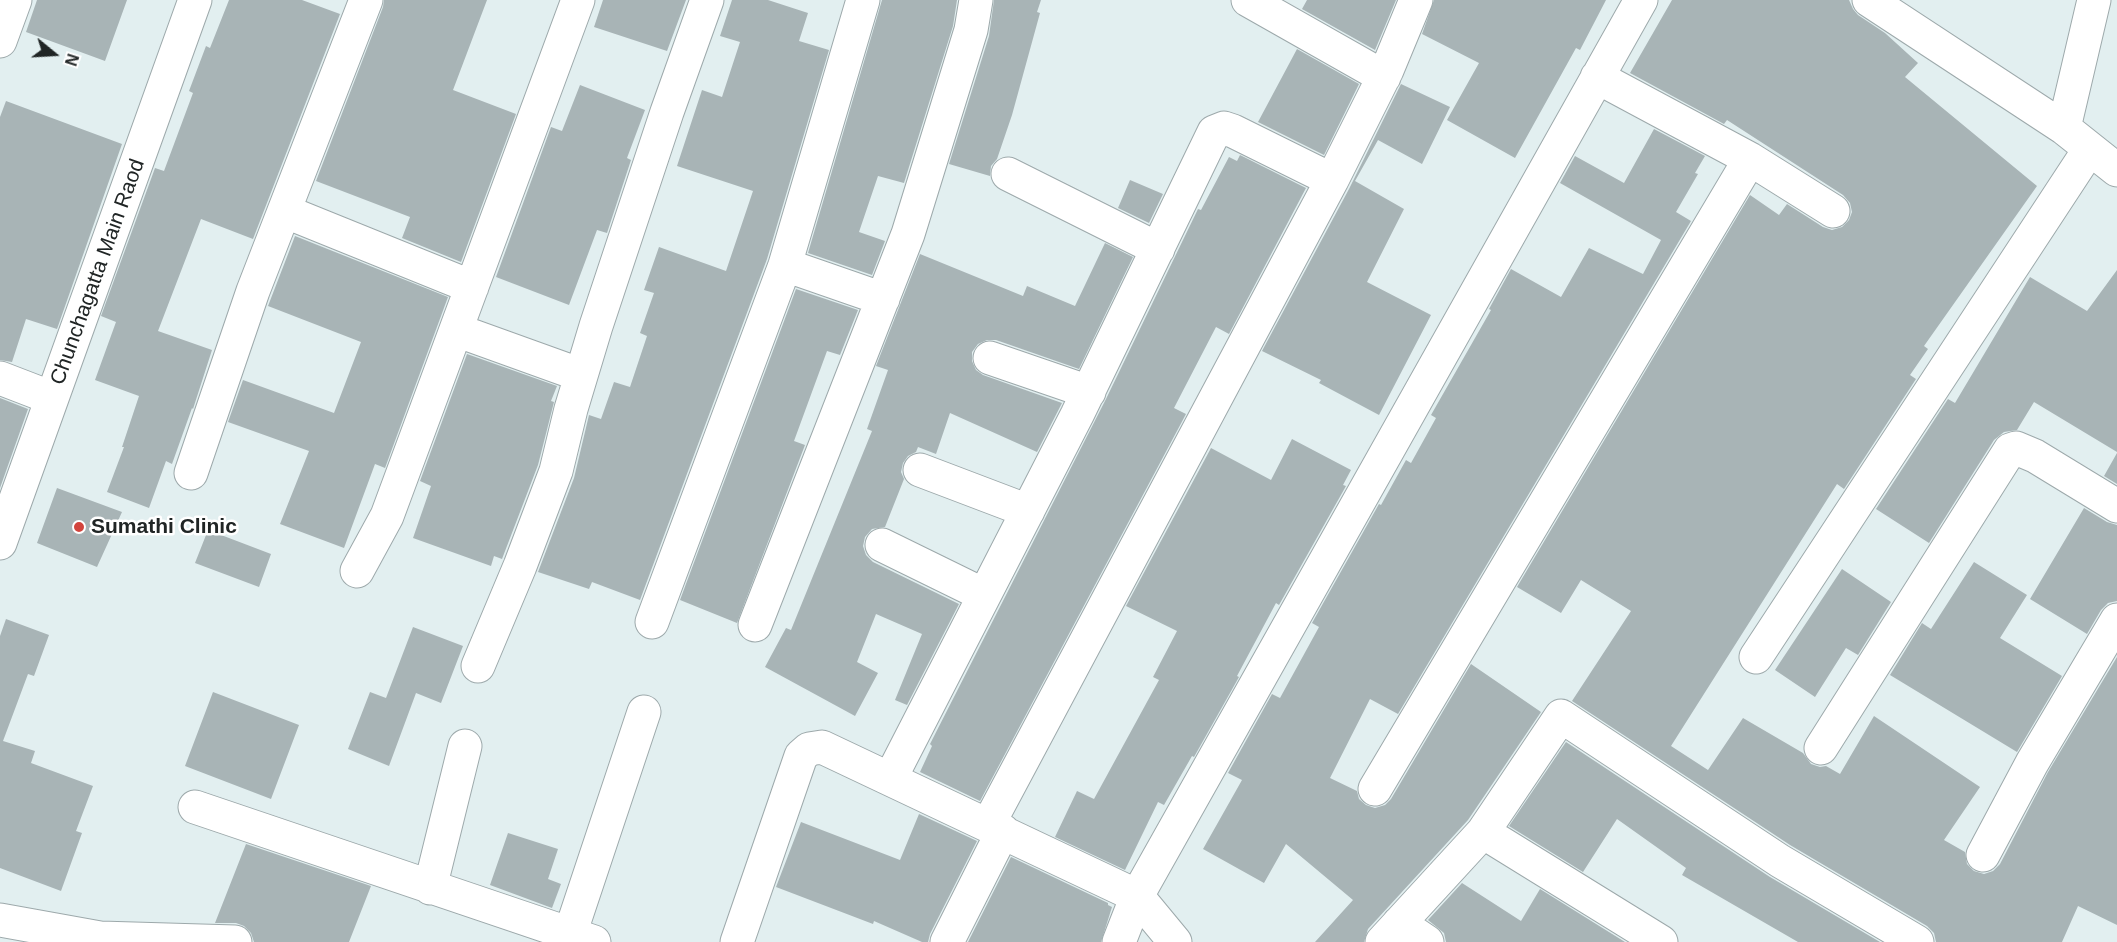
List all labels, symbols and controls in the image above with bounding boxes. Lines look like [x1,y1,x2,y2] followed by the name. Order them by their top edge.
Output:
[24,24,84,84] north arrow
[62,52,81,68] text: N
[45,156,151,388] street label: Chunchagatta Main Raod
[91,514,237,540] place label: Sumathi Clinic
[72,520,86,534] marker: Sumathi Clinic

